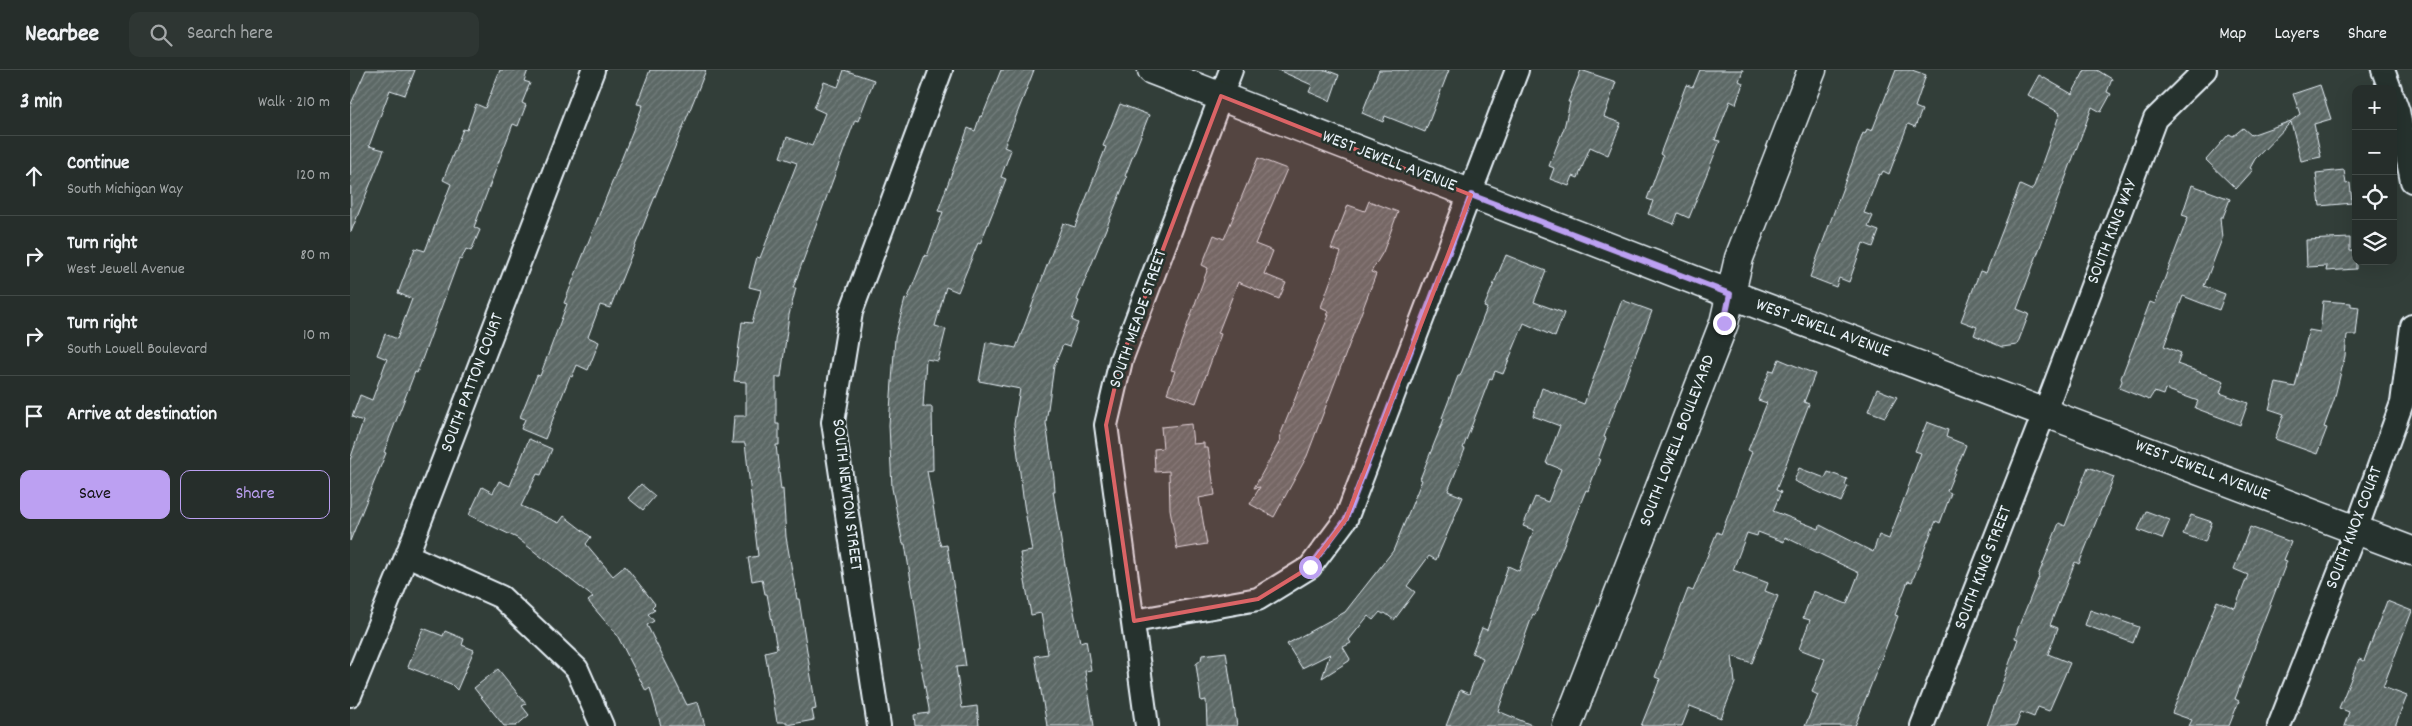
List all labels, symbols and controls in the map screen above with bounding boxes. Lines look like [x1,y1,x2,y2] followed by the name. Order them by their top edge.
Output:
[129,12,479,57] search box
[25,18,99,52] text: Nearbee
[147,21,175,49] icon: search
[187,21,273,48] text: Search here
[2219,22,2246,47] text: Map
[2274,22,2320,47] text: Layers
[2348,22,2387,47] text: Share
[2352,85,2397,265] map controls
[2352,85,2397,130] button: +
[20,88,62,118] text: 3 min
[258,91,330,114] text: Walk · 210 m
[1318,125,1460,199] street label: WEST JEWELL AVENUE
[2352,130,2397,175] button: −
[67,151,129,178] text: Continue
[20,162,48,190] icon: ahead
[296,164,330,187] text: 120 m
[2082,175,2145,288] street label: SOUTH KING WAY
[2352,175,2397,220] button: locate
[67,178,183,201] text: South Michigan Way
[2352,220,2397,265] button: layers
[67,231,138,258] text: Turn right
[20,242,48,270] icon: right
[300,244,330,267] text: 80 m
[1104,246,1174,392] street label: SOUTH MEADE STREET
[67,258,185,281] text: West Jewell Avenue
[1752,293,1894,365] street label: WEST JEWELL AVENUE
[435,310,511,456] street label: SOUTH PATTON COURT
[67,311,138,338] text: Turn right
[1713,312,1736,335] route end
[20,322,48,350] icon: right
[303,324,330,347] text: 10 m
[67,338,207,361] text: South Lowell Boulevard
[1634,351,1722,531] street label: SOUTH LOWELL BOULEVARD
[20,402,48,430] icon: arrive
[67,402,217,429] text: Arrive at destination
[824,418,868,572] street label: SOUTH NEWTON STREET
[2131,434,2273,508] street label: WEST JEWELL AVENUE
[2320,463,2390,593] street label: SOUTH KNOX COURT
[20,470,170,519] button: Save
[180,470,330,519] button: Share
[1949,502,2019,634] street label: SOUTH KING STREET
[1299,556,1322,579] route start

